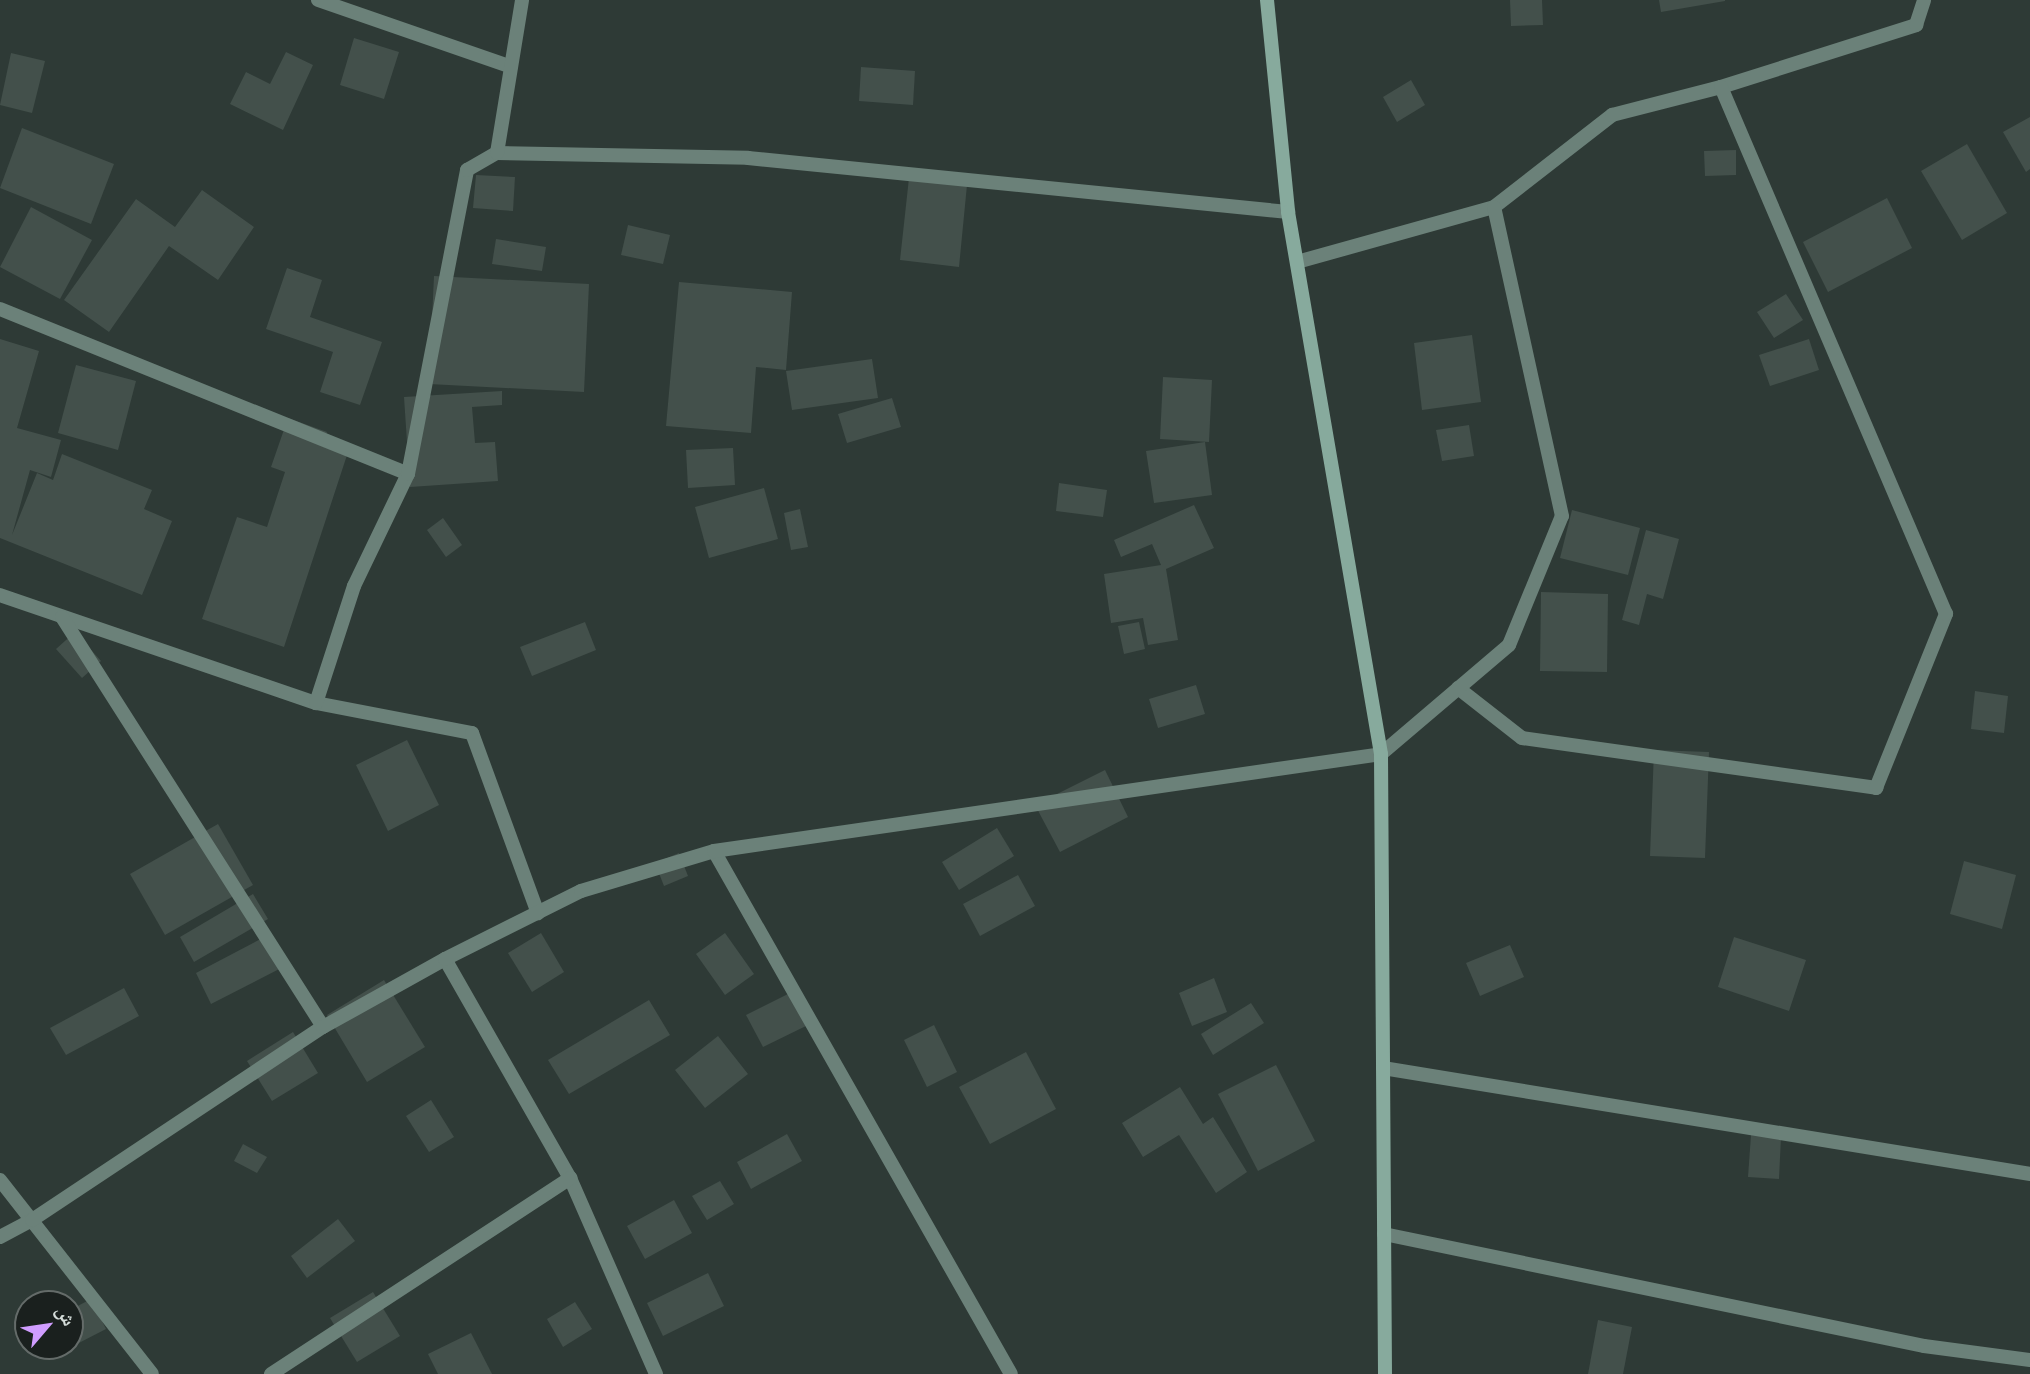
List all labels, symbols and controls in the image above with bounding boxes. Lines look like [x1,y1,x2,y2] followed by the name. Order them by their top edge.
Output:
[14,1290,84,1360] north arrow
[50,1301,82,1330] text: ش

